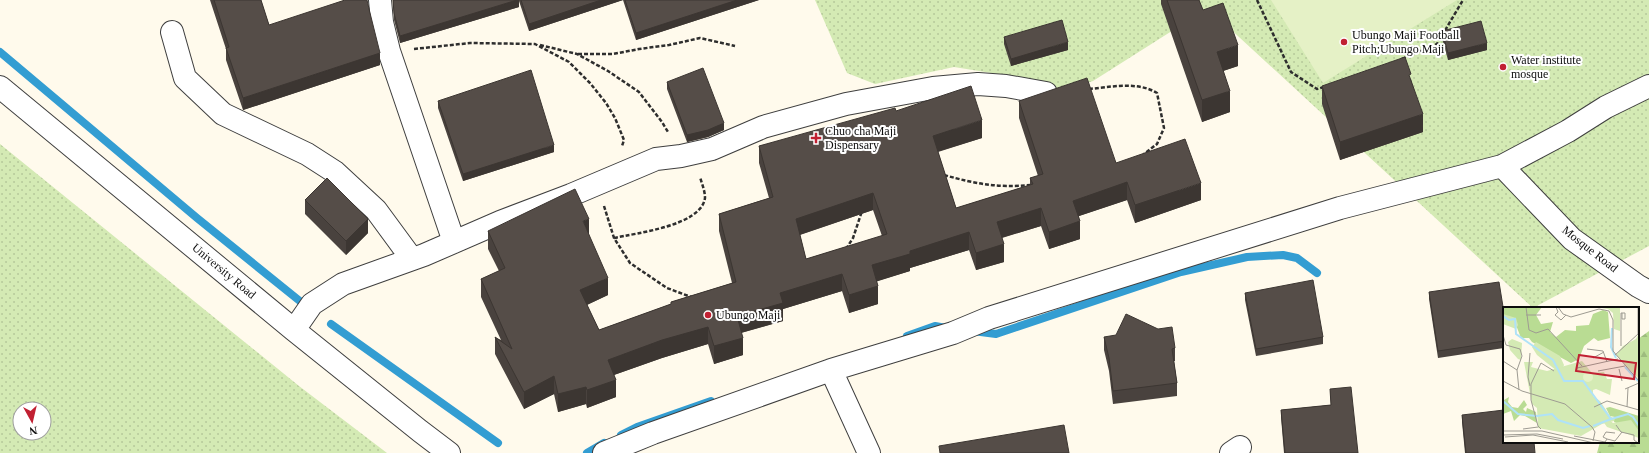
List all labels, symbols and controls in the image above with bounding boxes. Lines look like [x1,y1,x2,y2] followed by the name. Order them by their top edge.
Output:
[1352,28,1460,56] place label: Ubungo Maji Football Pitch;Ubungo Maji
[1339,37,1349,47] marker: Ubungo Maji Football Pitch;Ubungo Maji
[1511,53,1581,81] place label: Water institute mosque
[1498,62,1508,72] marker: Water institute mosque
[825,124,897,152] place label: Chuo cha Maji Dispensary
[810,132,822,144] marker: Chuo cha Maji Dispensary
[1559,223,1621,275] street label: Mosque Road
[189,240,259,302] street label: University Road
[1503,307,1639,443] inset map
[716,308,781,322] place label: Ubungo Maji
[703,310,713,320] marker: Ubungo Maji
[12,401,52,441] north arrow
[29,424,38,437] text: N

